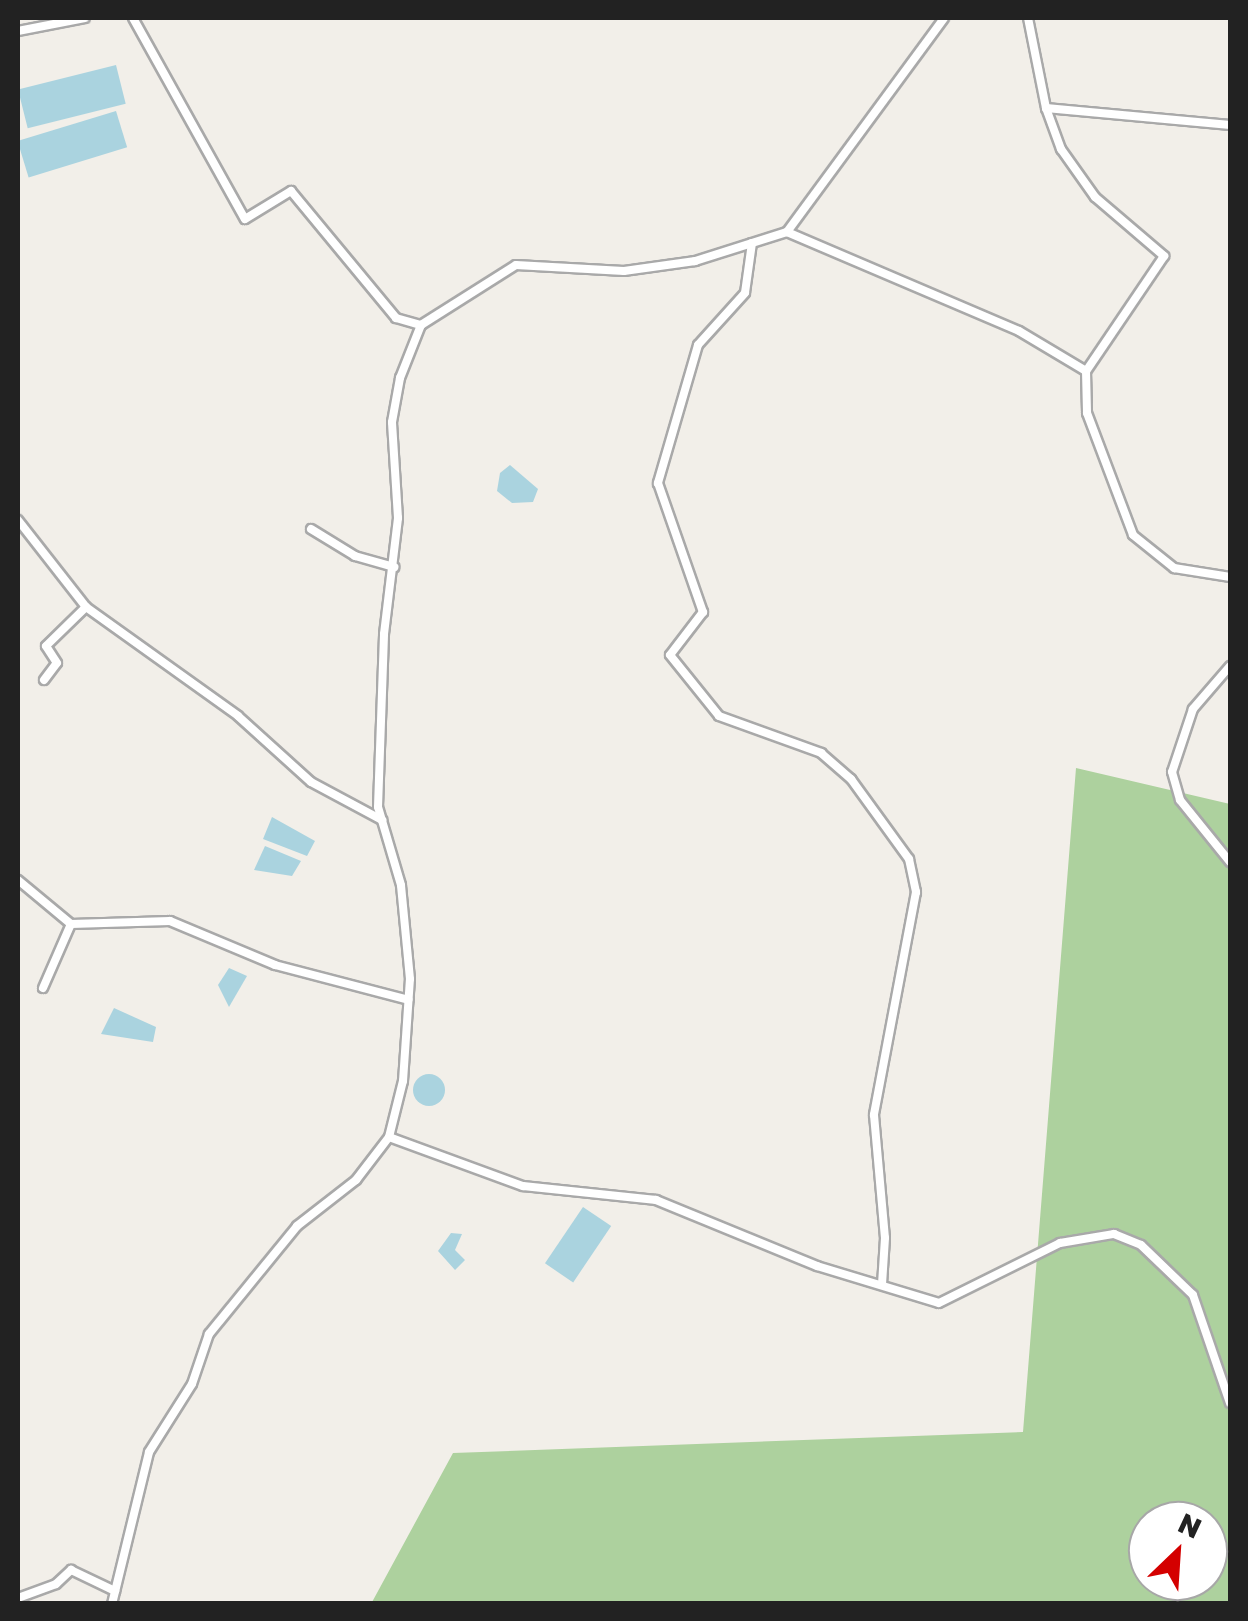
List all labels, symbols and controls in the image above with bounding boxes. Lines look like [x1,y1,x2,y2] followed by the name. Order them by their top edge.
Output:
[1128,1501,1228,1601] north arrow
[1173,1506,1207,1545] text: N

